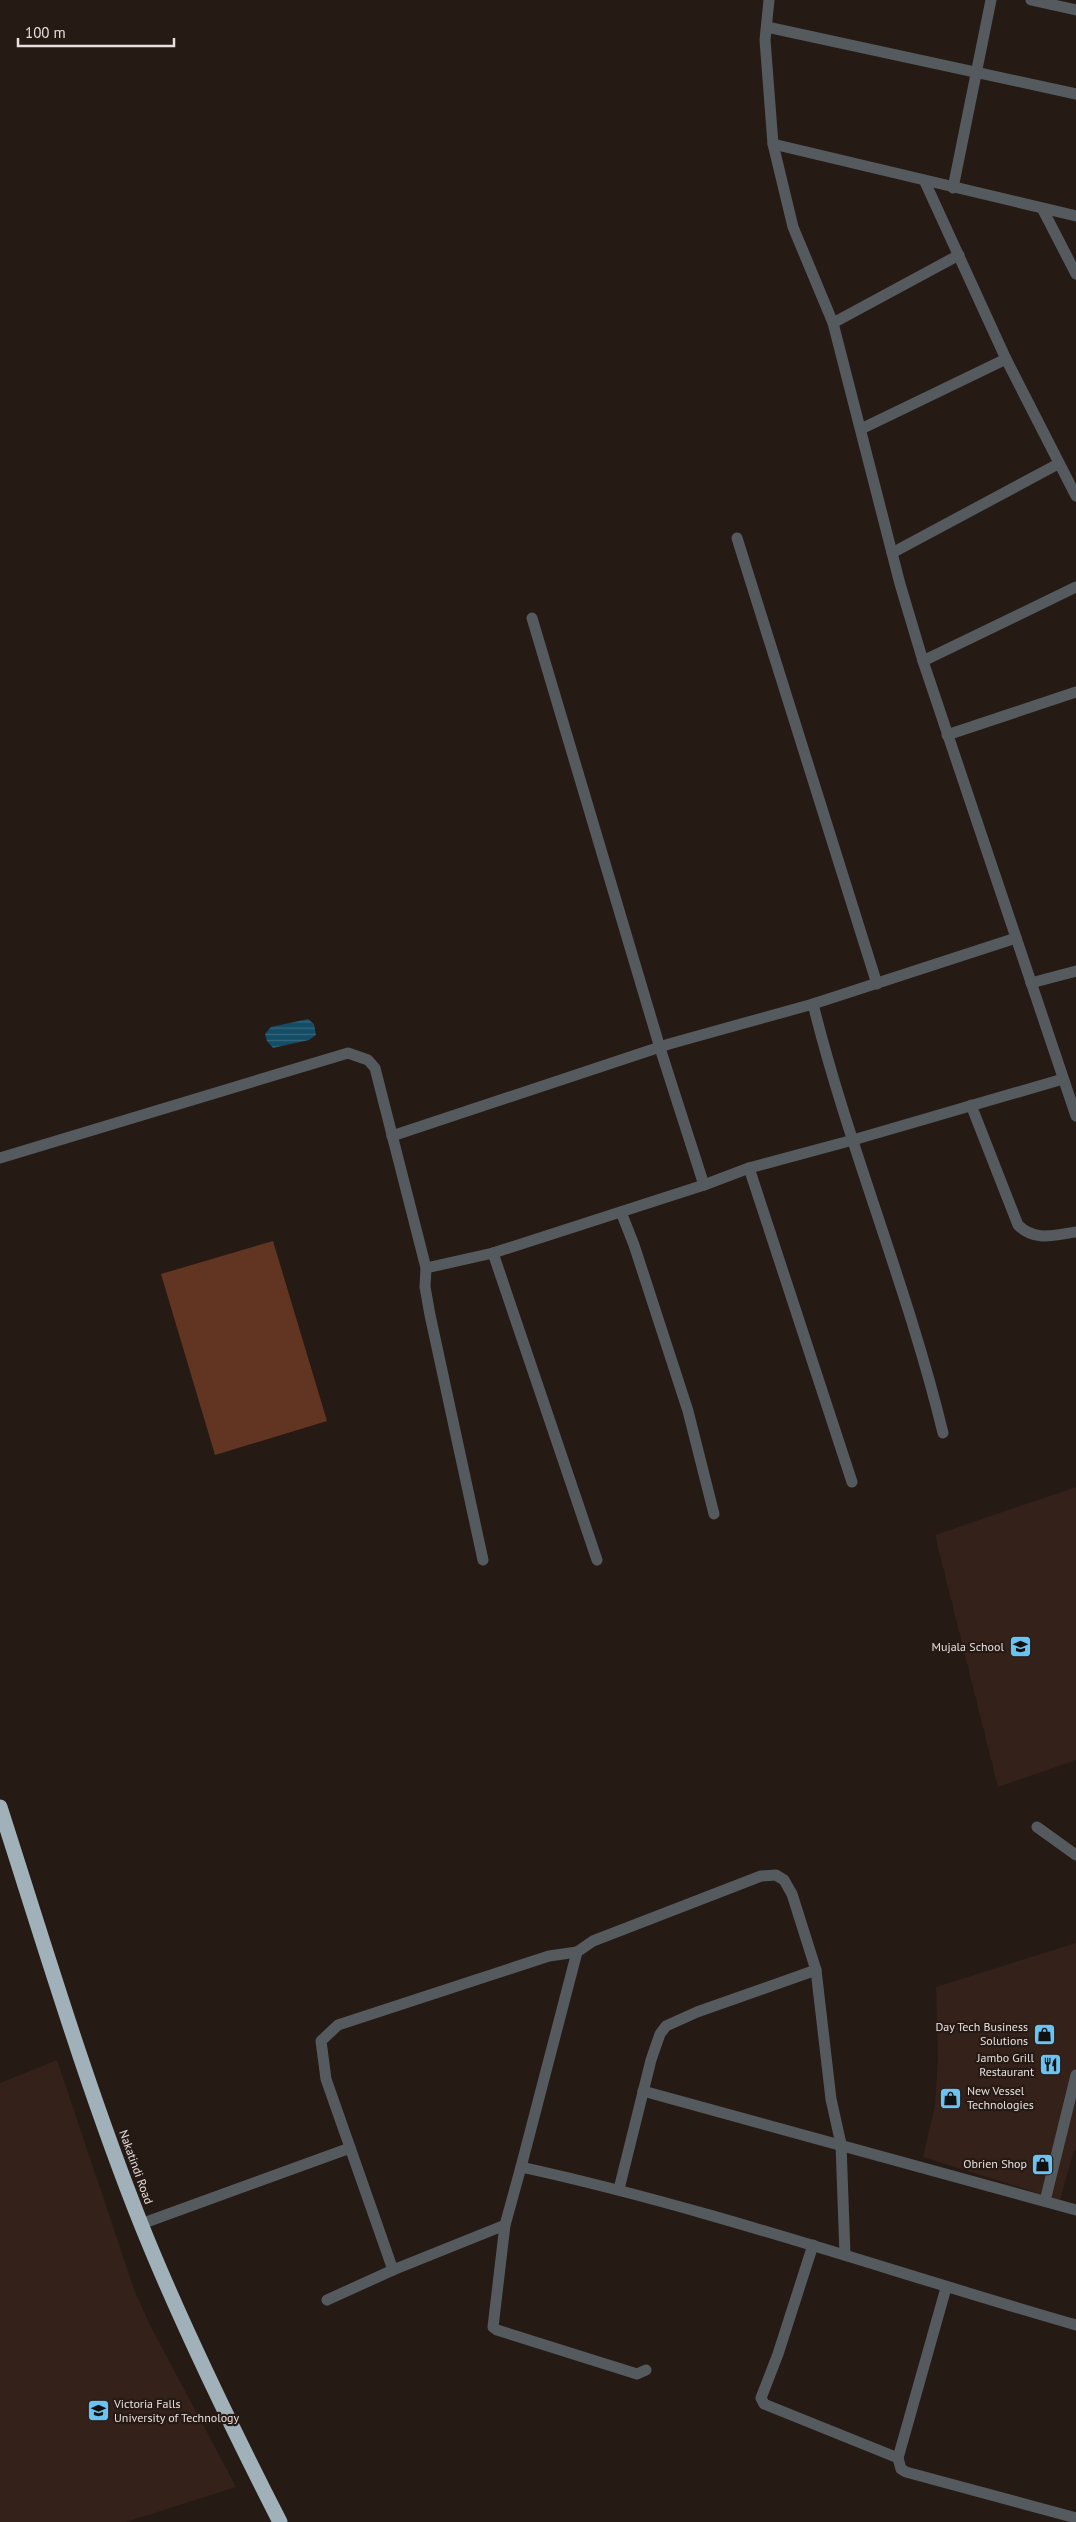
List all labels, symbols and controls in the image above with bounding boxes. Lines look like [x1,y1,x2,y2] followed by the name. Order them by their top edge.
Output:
[18,15,174,47] scale bar
[25,23,66,42] text: 100 m
[1008,1635,1032,1659] school or university icon: Mujala School
[932,1639,1004,1654] place label: Mujala School
[935,2019,1028,2048] place label: Day Tech Business Solutions
[1032,2022,1056,2046] shop icon: Day Tech Business Solutions
[976,2050,1034,2079] place label: Jambo Grill Restaurant
[1038,2053,1062,2077] restaurant icon: Jambo Grill Restaurant
[967,2083,1034,2112] place label: New Vessel Technologies
[939,2086,963,2110] shop icon: New Vessel Technologies
[116,2128,157,2206] street label: Nakatindi Road
[1031,2152,1055,2176] shop icon: Obrien Shop
[963,2156,1027,2171] place label: Obrien Shop
[113,2396,240,2425] place label: Victoria Falls University of Technology
[86,2399,110,2423] school or university icon: Victoria Falls University of Technology

